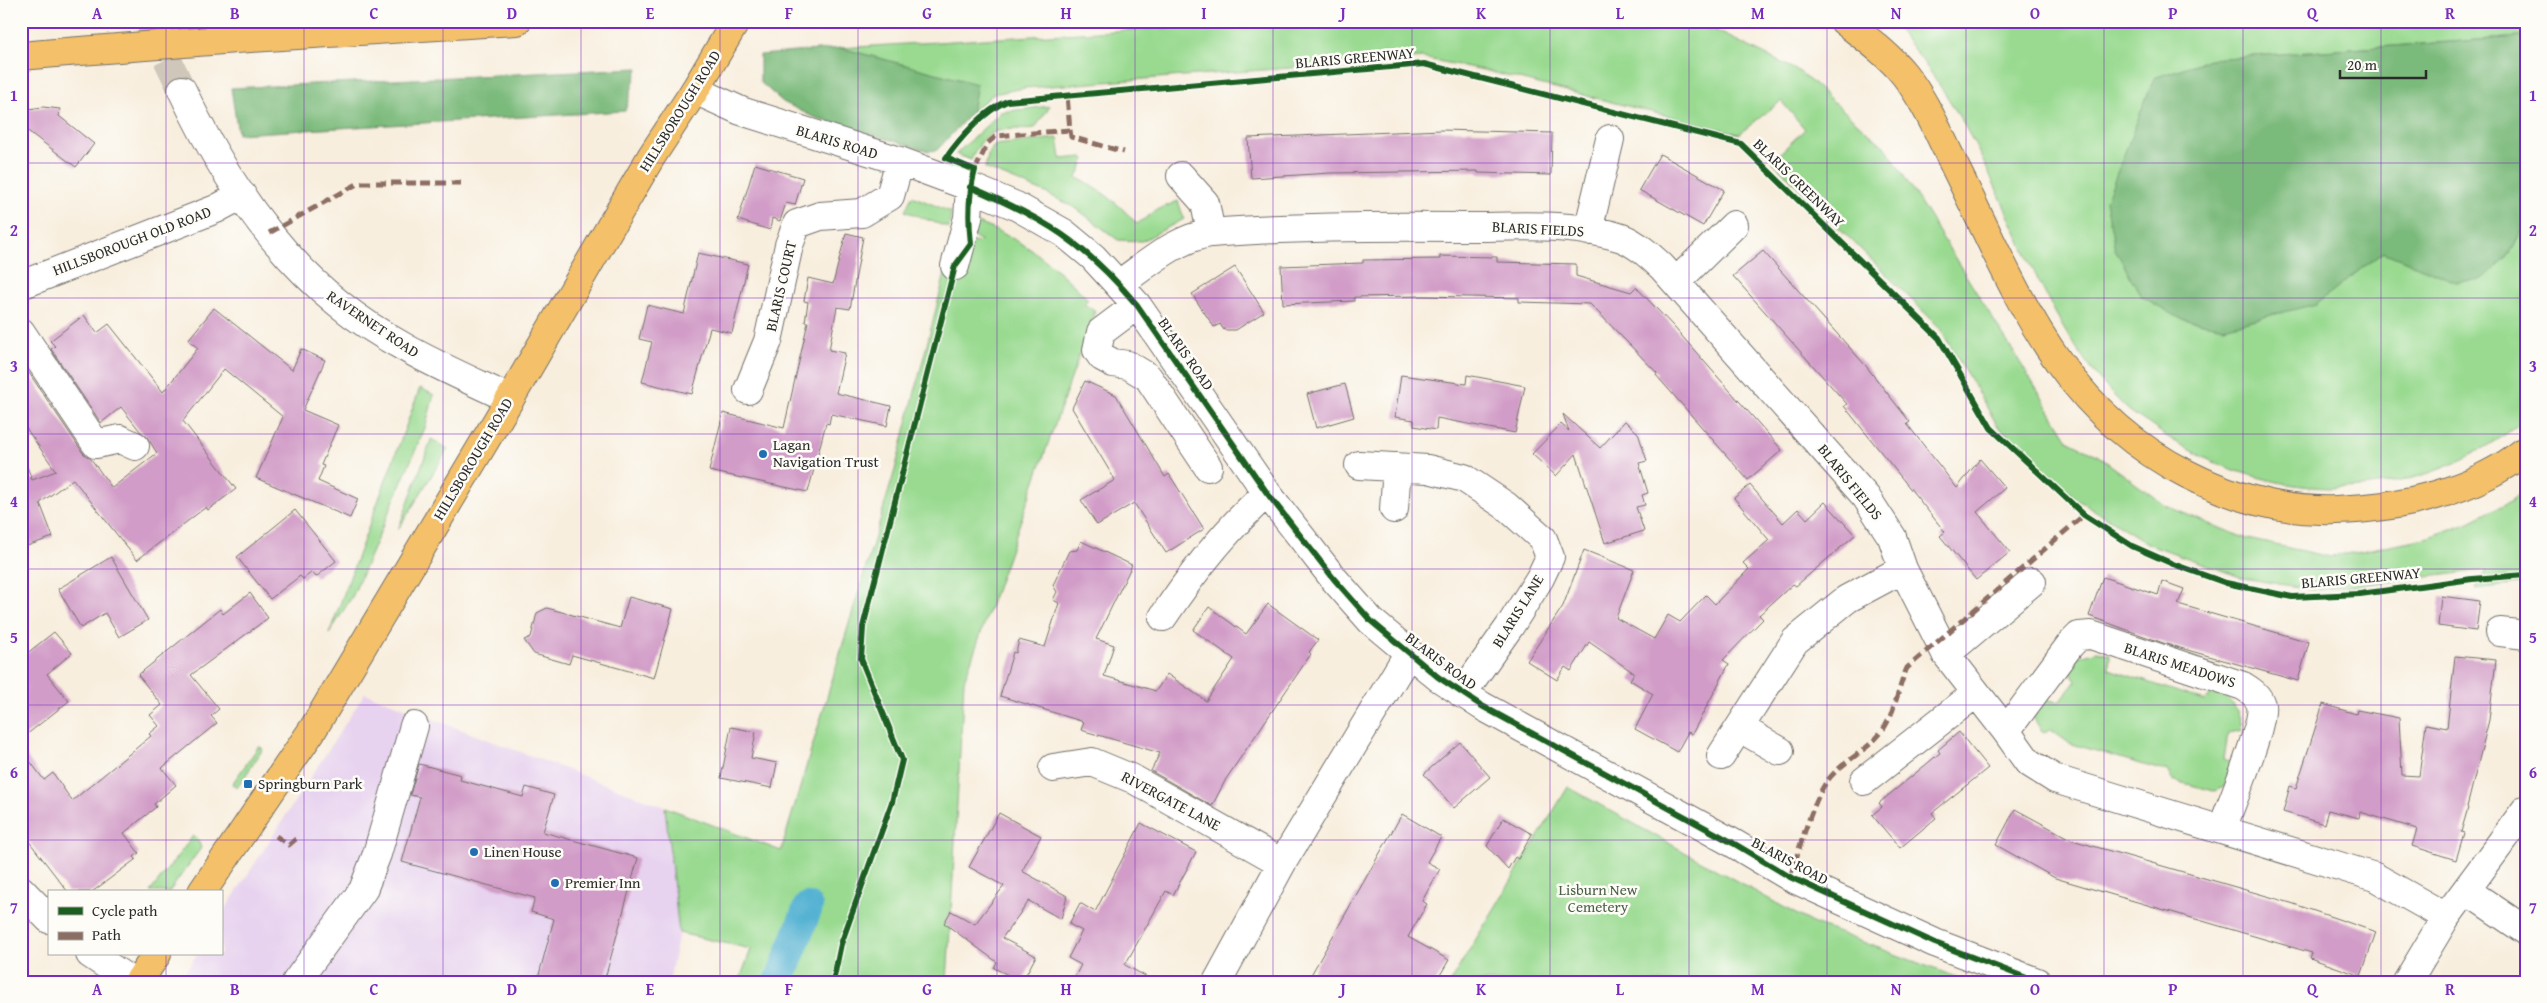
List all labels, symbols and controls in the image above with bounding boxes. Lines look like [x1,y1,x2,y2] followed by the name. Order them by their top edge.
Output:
[92,1,103,25] text: A
[230,1,240,25] text: B
[369,1,379,25] text: C
[507,1,517,25] text: D
[646,1,655,25] text: E
[785,1,793,25] text: F
[922,1,932,25] text: G
[1060,1,1072,25] text: H
[1201,1,1207,25] text: I
[1337,1,1346,25] text: J
[1476,1,1487,25] text: K
[1616,1,1625,25] text: L
[1751,1,1765,25] text: M
[1891,1,1902,25] text: N
[2030,1,2040,25] text: O
[2168,1,2178,25] text: P
[2307,1,2319,25] text: Q
[2445,1,2455,25] text: R
[1294,42,1415,73] street label: BLARIS GREENWAY
[634,46,725,175] street label: HILLSBOROUGH ROAD
[2340,48,2426,80] scale bar
[2347,54,2378,75] text: 20 m
[10,83,18,107] text: 1
[2529,83,2537,107] text: 1
[794,119,881,164] street label: BLARIS ROAD
[1749,134,1850,232] street label: BLARIS GREENWAY
[50,201,214,280] street label: HILLSBOROUGH OLD ROAD
[1492,216,1585,241] street label: BLARIS FIELDS
[10,218,18,242] text: 2
[2529,218,2537,242] text: 2
[760,238,801,333] street label: BLARIS COURT
[323,285,424,362] street label: RAVERNET ROAD
[1154,313,1219,394] street label: BLARIS ROAD
[10,354,18,378] text: 3
[2529,354,2537,378] text: 3
[428,394,517,524] street label: HILLSBOROUGH ROAD
[773,434,879,472] place label: Lagan Navigation Trust
[1813,439,1888,524] street label: BLARIS FIELDS
[757,448,769,460] marker: Lagan Navigation Trust
[10,489,18,513] text: 4
[2529,489,2537,513] text: 4
[2300,562,2421,593] street label: BLARIS GREENWAY
[1487,570,1549,651] street label: BLARIS LANE
[10,625,18,649] text: 5
[2529,625,2537,649] text: 5
[1401,627,1481,694] street label: BLARIS ROAD
[2122,637,2239,692] street label: BLARIS MEADOWS
[10,760,18,784] text: 6
[2529,760,2537,784] text: 6
[1118,766,1225,836] street label: RIVERGATE LANE
[258,773,363,794] place label: Springburn Park
[242,778,254,790] marker: Springburn Park
[1748,831,1832,890] street label: BLARIS ROAD
[484,841,561,862] place label: Linen House
[468,846,480,858] marker: Linen House
[565,872,641,893] place label: Premier Inn
[549,877,561,889] marker: Premier Inn
[1559,879,1638,917] park label: Lisburn New Cemetery
[48,890,222,956] legend
[10,895,18,919] text: 7
[2529,895,2537,919] text: 7
[92,900,158,921] text: Cycle path
[92,924,121,945] text: Path
[92,977,103,1001] text: A
[230,977,240,1001] text: B
[369,977,379,1001] text: C
[507,977,517,1001] text: D
[646,977,655,1001] text: E
[785,977,793,1001] text: F
[922,977,932,1001] text: G
[1060,977,1072,1001] text: H
[1201,977,1207,1001] text: I
[1337,977,1346,1001] text: J
[1476,977,1487,1001] text: K
[1616,977,1625,1001] text: L
[1751,977,1765,1001] text: M
[1891,977,1902,1001] text: N
[2030,977,2040,1001] text: O
[2168,977,2178,1001] text: P
[2307,977,2319,1001] text: Q
[2445,977,2455,1001] text: R

